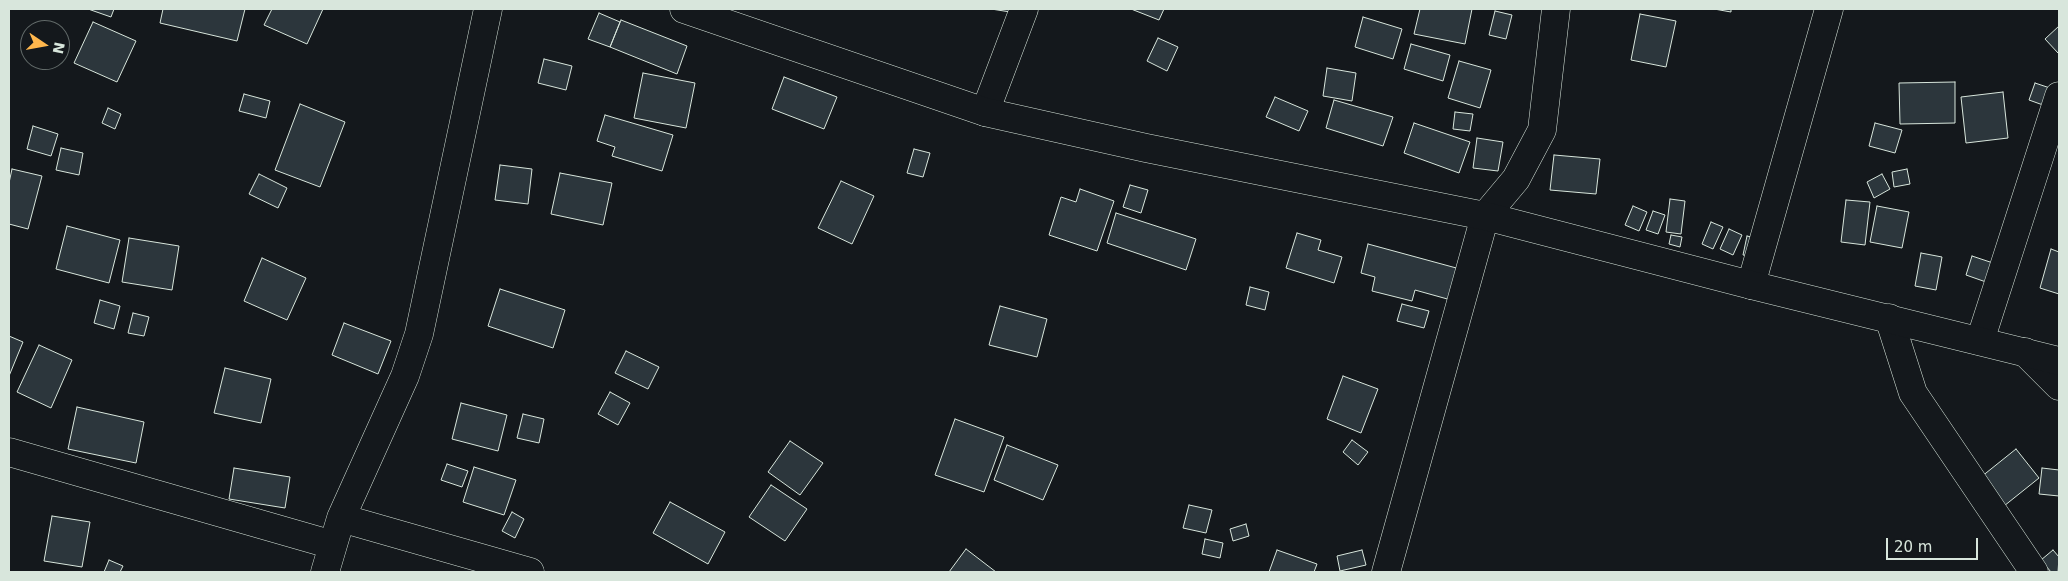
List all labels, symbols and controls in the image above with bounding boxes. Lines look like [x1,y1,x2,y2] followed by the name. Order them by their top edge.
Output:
[20,20,70,70] north arrow
[50,41,68,55] text: N
[1888,528,1980,560] scale bar
[1894,538,1932,556] text: 20 m

